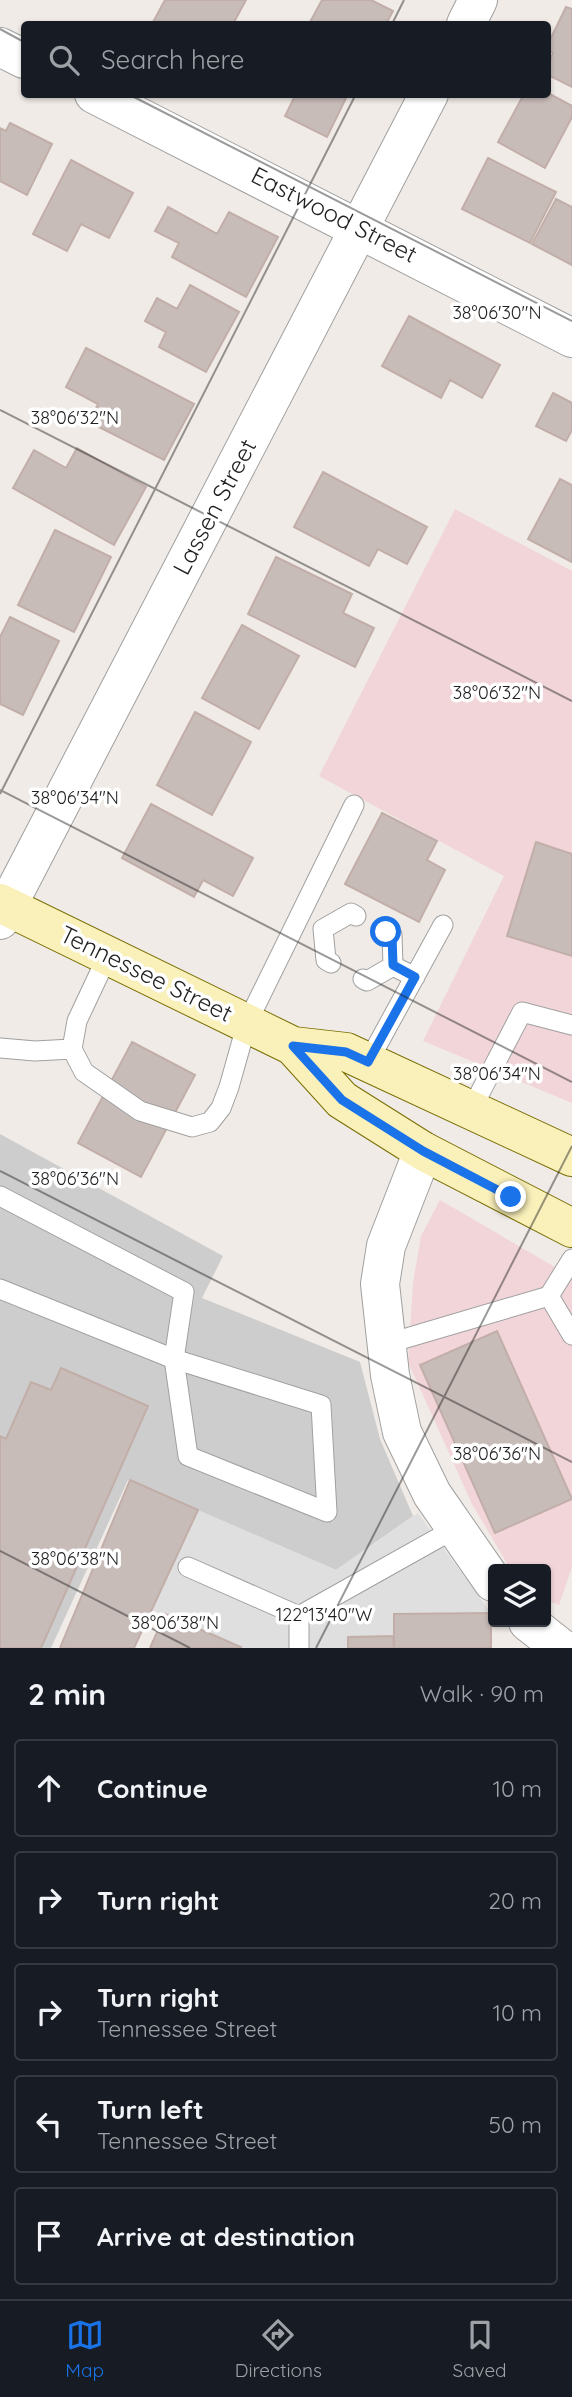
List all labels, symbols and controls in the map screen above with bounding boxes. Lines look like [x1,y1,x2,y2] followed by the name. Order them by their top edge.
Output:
[21,21,551,98] search box
[45,41,83,79] icon: search
[101,43,245,76] text: Search here
[246,159,422,269] street label: Eastwood Street
[452,301,542,324] text: 38°06'30"N
[31,406,119,429] text: 38°06'32"N
[166,434,262,580] street label: Lassen Street
[453,681,541,704] text: 38°06'32"N
[31,786,119,809] text: 38°06'34"N
[370,916,401,947] route start
[55,918,238,1028] street label: Tennessee Street
[453,1062,541,1085] text: 38°06'34"N
[31,1167,119,1190] text: 38°06'36"N
[495,1181,526,1212] route end
[453,1442,541,1465] text: 38°06'36"N
[31,1547,119,1570] text: 38°06'38"N
[488,1564,551,1627] map controls
[488,1564,551,1627] button: layers
[276,1603,372,1626] text: 122°13'40"W
[131,1611,219,1634] text: 38°06'38"N
[28,1675,106,1713] text: 2 min
[420,1679,544,1708] text: Walk · 90 m
[30,1769,68,1807] icon: ahead
[97,1772,208,1805] text: Continue
[493,1774,542,1803] text: 10 m
[30,1881,68,1919] icon: right
[97,1884,219,1917] text: Turn right
[488,1886,542,1915] text: 20 m
[97,1981,219,2014] text: Turn right
[30,1993,68,2031] icon: right
[493,1998,542,2027] text: 10 m
[97,2014,277,2043] text: Tennessee Street
[97,2093,204,2126] text: Turn left
[30,2105,68,2143] icon: left
[489,2110,542,2139] text: 50 m
[97,2126,277,2155] text: Tennessee Street
[30,2217,68,2255] icon: arrive
[97,2220,355,2253] text: Arrive at destination
[65,2316,104,2382] tab: Map
[235,2316,322,2382] tab: Directions
[452,2316,507,2382] tab: Saved

